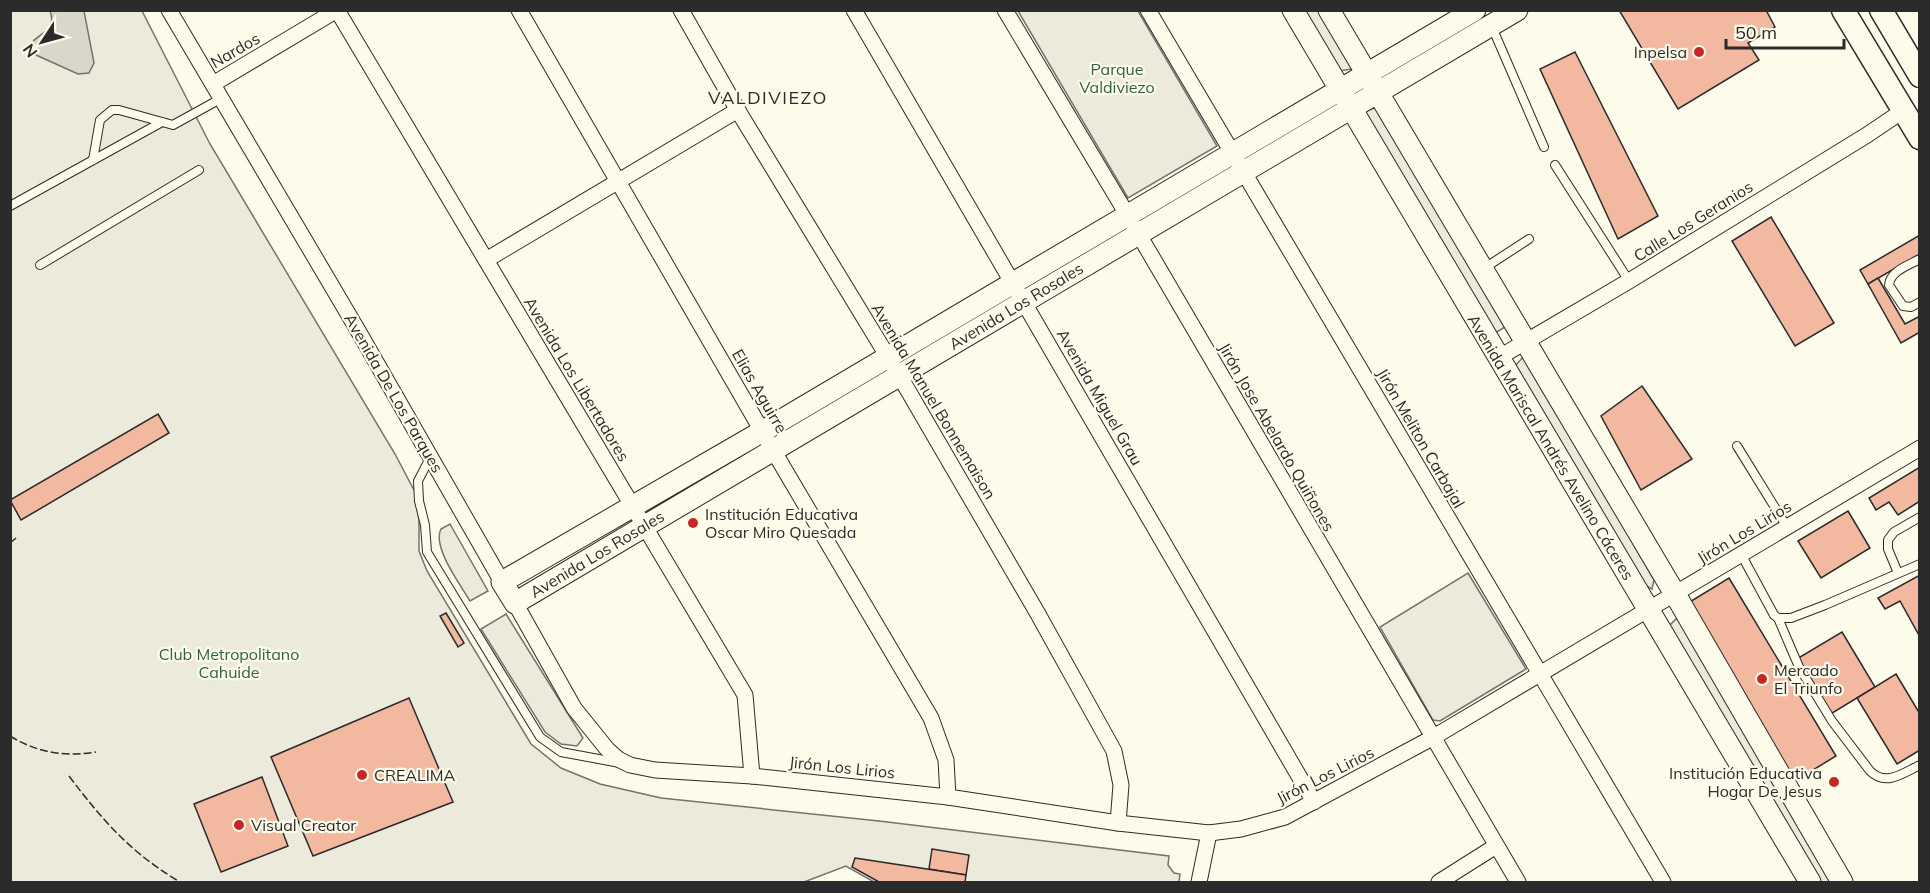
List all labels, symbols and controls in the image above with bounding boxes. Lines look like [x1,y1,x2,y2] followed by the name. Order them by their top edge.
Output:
[12,12,72,72] north arrow
[1726,12,1844,50] scale bar
[1735,21,1777,44] text: 50 m
[207,28,263,72] street label: Nardos
[18,40,42,62] text: N
[1634,42,1687,62] place label: Inpelsa
[1692,45,1706,59] marker: Inpelsa
[1079,59,1155,97] park label: Parque Valdiviezo
[708,86,828,109] district label: VALDIVIEZO
[1630,176,1756,266] street label: Calle Los Geranios
[945,258,1087,354] street label: Avenida Los Rosales
[520,293,634,465] street label: Avenida Los Libertadores
[867,299,1001,503] street label: Avenida Manuel Bonnemaison
[340,310,448,476] street label: Avenida De Los Parques
[1463,310,1639,584] street label: Avenida Mariscal Andrés Avelino Cáceres
[1053,325,1147,469] street label: Avenida Miguel Grau
[1215,339,1339,535] street label: Jirón Jose Abelardo Quiñones
[728,346,792,436] street label: Elias Aguirre
[1373,364,1469,512] street label: Jirón Meliton Carbajal
[1693,496,1795,568] street label: Jirón Los Lirios
[705,504,858,542] place label: Institución Educativa Oscar Miro Quesada
[526,506,668,602] street label: Avenida Los Rosales
[686,516,700,530] marker: Institución Educativa Oscar Miro Quesada
[159,644,299,682] park label: Club Metropolitano Cahuide
[1774,660,1842,698] place label: Mercado El Triunfo
[1755,672,1769,686] marker: Mercado El Triunfo
[1273,742,1377,808] street label: Jirón Los Lirios
[788,751,896,783] street label: Jirón Los Lirios
[1669,763,1822,801] place label: Institución Educativa Hogar De Jesus
[374,765,456,785] place label: CREALIMA
[355,768,369,782] marker: CREALIMA
[1827,775,1841,789] marker: Institución Educativa Hogar De Jesus
[251,815,356,835] place label: Visual Creator
[232,818,246,832] marker: Visual Creator

